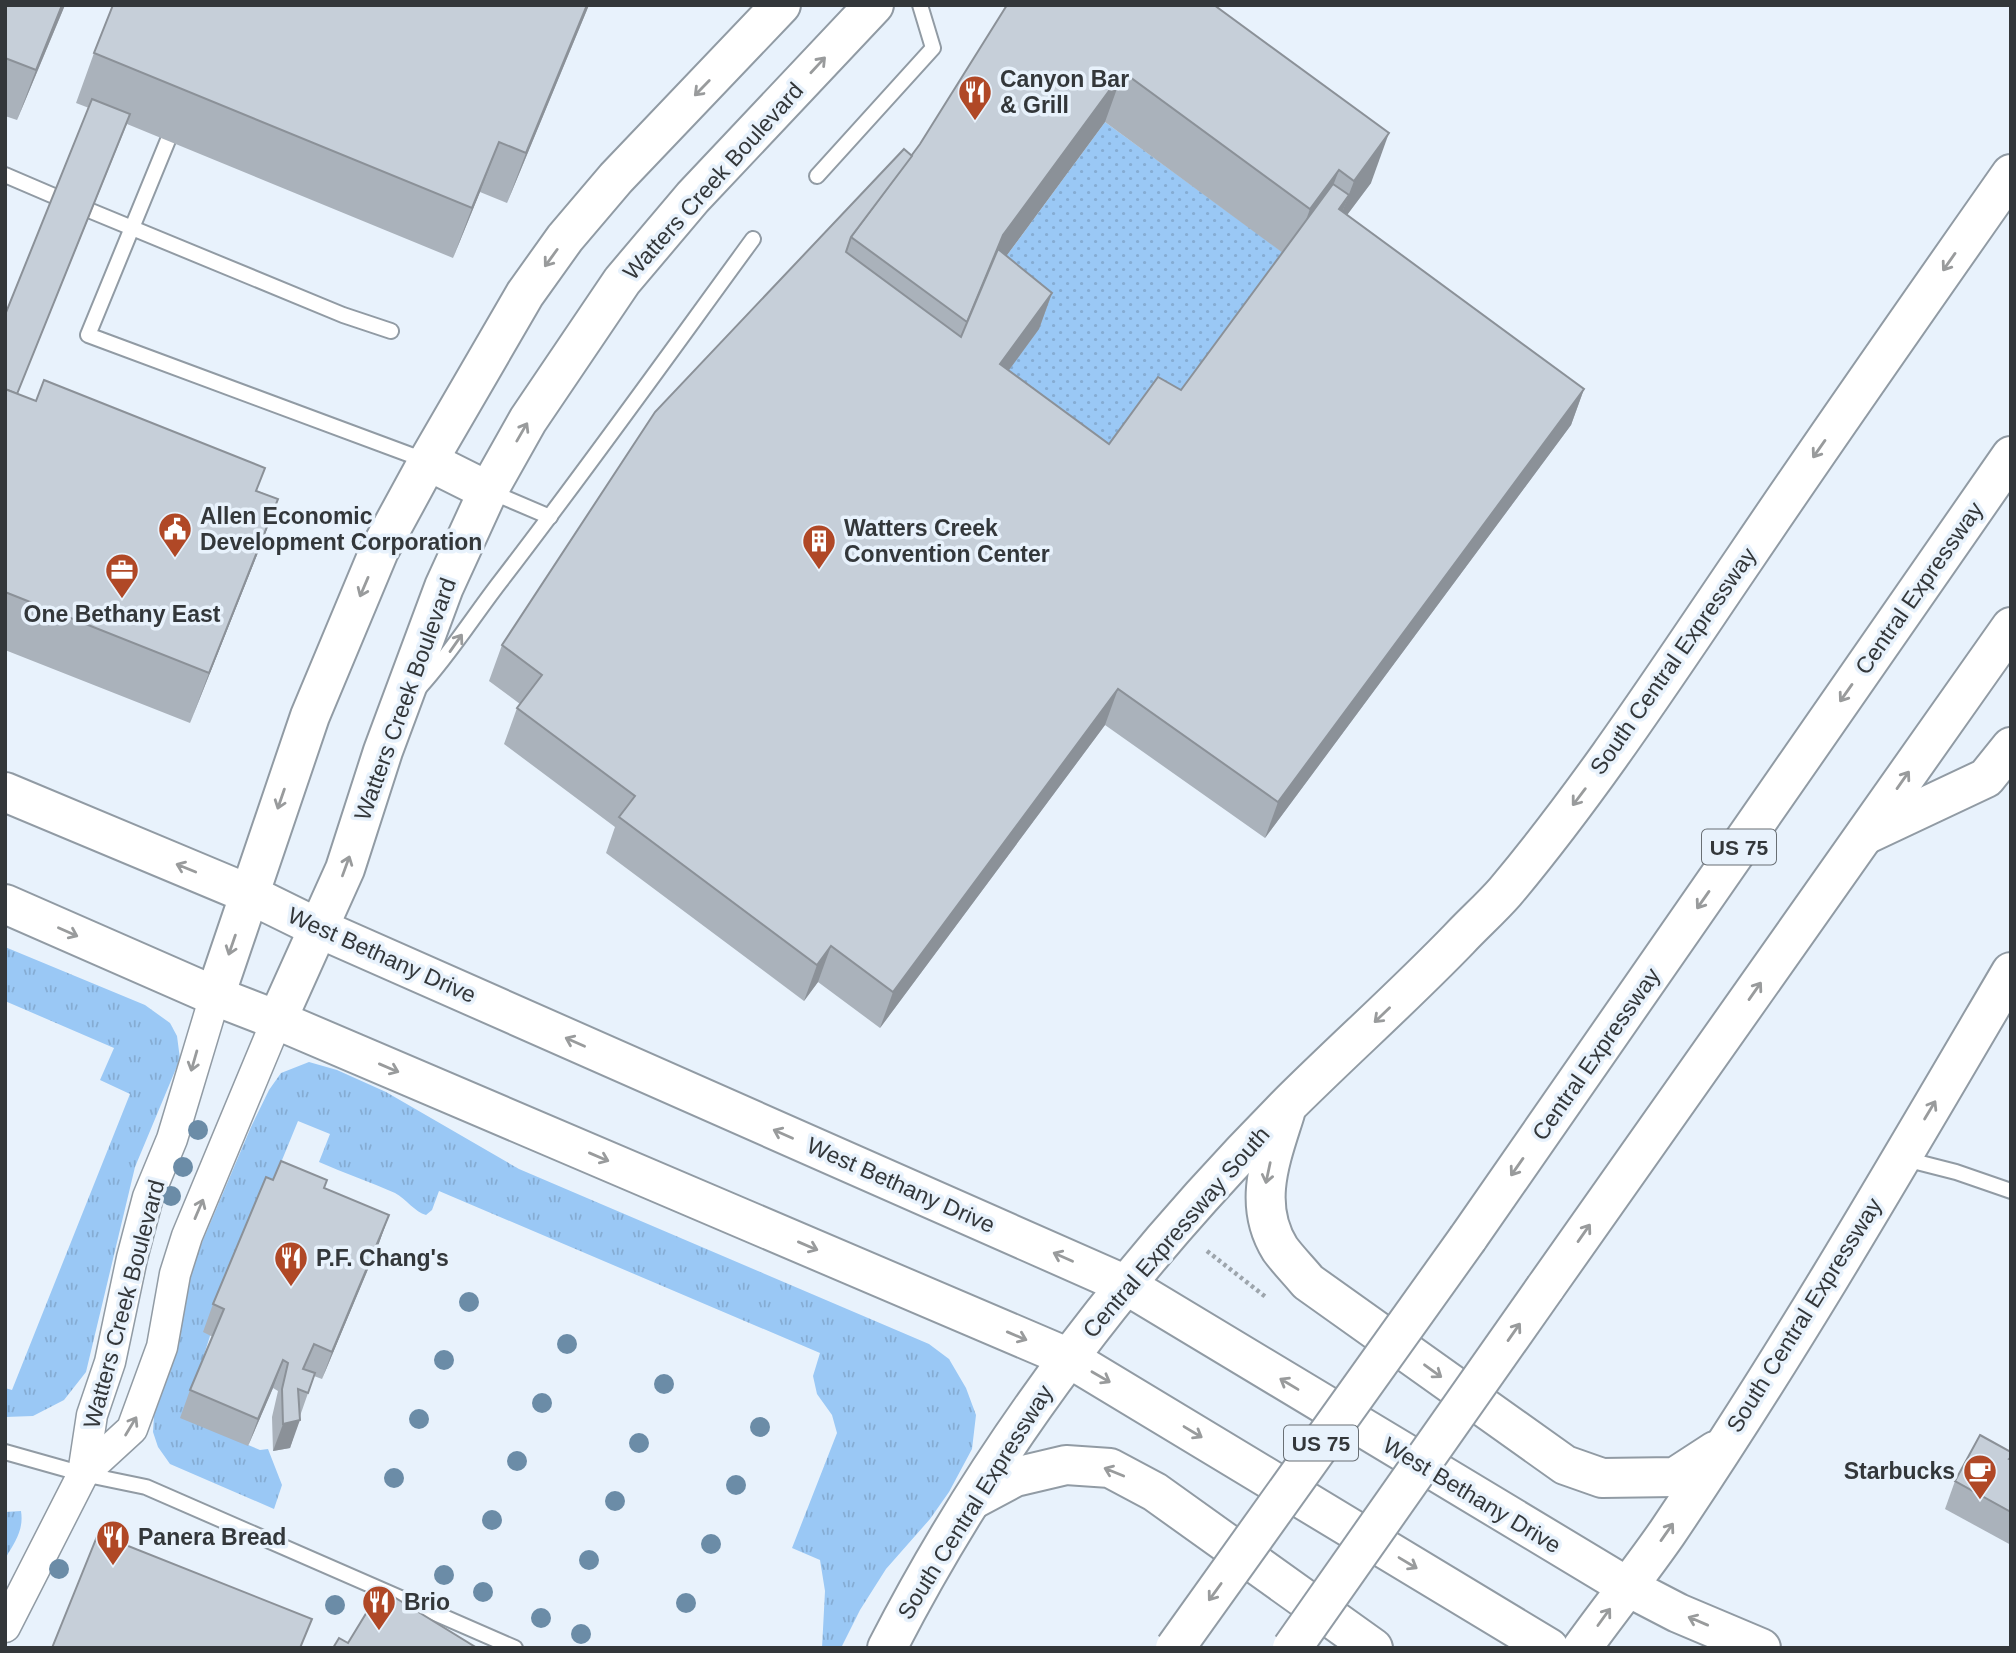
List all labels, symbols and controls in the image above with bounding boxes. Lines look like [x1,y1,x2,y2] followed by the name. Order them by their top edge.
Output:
[809,57,826,74] one-way arrow
[1000,66,1129,118] place label: Canyon Bar & Grill
[956,73,994,122] restaurant icon: Canyon Bar & Grill
[618,77,808,285] street label: Watters Creek Boulevard
[694,79,710,97] one-way arrow
[544,248,558,267] one-way arrow
[1942,252,1956,272] one-way arrow
[515,422,529,442] one-way arrow
[1812,439,1826,458] one-way arrow
[1850,496,1989,679] street label: Central Expressway
[200,503,482,555] place label: Allen Economic Development Corporation
[156,510,194,559] public building icon: Allen Economic Development Corporation
[844,515,1050,567] place label: Watters Creek Convention Center
[800,522,838,571] building icon: Watters Creek Convention Center
[1585,542,1762,779] street label: South Central Expressway
[103,551,141,600] office icon: One Bethany East
[349,574,461,824] street label: Watters Creek Boulevard
[357,576,370,597] one-way arrow
[24,601,221,627] place label: One Bethany East
[449,634,463,653] one-way arrow
[1839,683,1853,702] one-way arrow
[1896,771,1910,790] one-way arrow
[1572,787,1587,806] one-way arrow
[274,788,287,810] one-way arrow
[1702,830,1776,864] road number: US 75
[340,855,353,877] one-way arrow
[176,861,197,874] one-way arrow
[1696,890,1710,909] one-way arrow
[284,902,480,1008] street label: West Bethany Drive
[56,926,78,939] one-way arrow
[225,934,238,956] one-way arrow
[1527,962,1666,1145] street label: Central Expressway
[1747,982,1762,1001] one-way arrow
[1374,1007,1391,1024] one-way arrow
[565,1035,586,1048] one-way arrow
[186,1050,199,1072] one-way arrow
[377,1062,399,1075] one-way arrow
[1923,1100,1937,1120] one-way arrow
[1077,1121,1275,1343] street label: Central Expressway South
[773,1126,794,1139] one-way arrow
[803,1132,999,1238] street label: West Bethany Drive
[588,1151,609,1164] one-way arrow
[1510,1157,1524,1176] one-way arrow
[1260,1161,1274,1184] one-way arrow
[78,1177,170,1431] street label: Watters Creek Boulevard
[1721,1193,1887,1437] street label: South Central Expressway
[193,1199,206,1221] one-way arrow
[1577,1224,1591,1243] one-way arrow
[272,1239,310,1288] restaurant icon: P.F. Chang's
[797,1240,818,1253] one-way arrow
[316,1245,449,1271] place label: P.F. Chang's
[1053,1250,1075,1263] one-way arrow
[1507,1323,1521,1342] one-way arrow
[1006,1330,1027,1343] one-way arrow
[1423,1364,1442,1379] one-way arrow
[1090,1370,1110,1384] one-way arrow
[1279,1377,1299,1391] one-way arrow
[892,1380,1058,1624] street label: South Central Expressway
[124,1416,138,1436] one-way arrow
[1183,1424,1202,1439] one-way arrow
[1284,1426,1358,1460] road number: US 75
[1378,1432,1566,1558] street label: West Bethany Drive
[1961,1452,1999,1501] cafe icon: Starbucks
[1844,1458,1955,1484] place label: Starbucks
[1104,1465,1126,1477] one-way arrow
[94,1518,132,1567] restaurant icon: Panera Bread
[1660,1523,1674,1542] one-way arrow
[138,1524,286,1550] place label: Panera Bread
[1398,1556,1418,1570] one-way arrow
[1207,1582,1222,1601] one-way arrow
[360,1583,398,1632] restaurant icon: Brio
[404,1589,450,1615] place label: Brio
[1597,1608,1611,1627] one-way arrow
[1688,1614,1709,1627] one-way arrow

